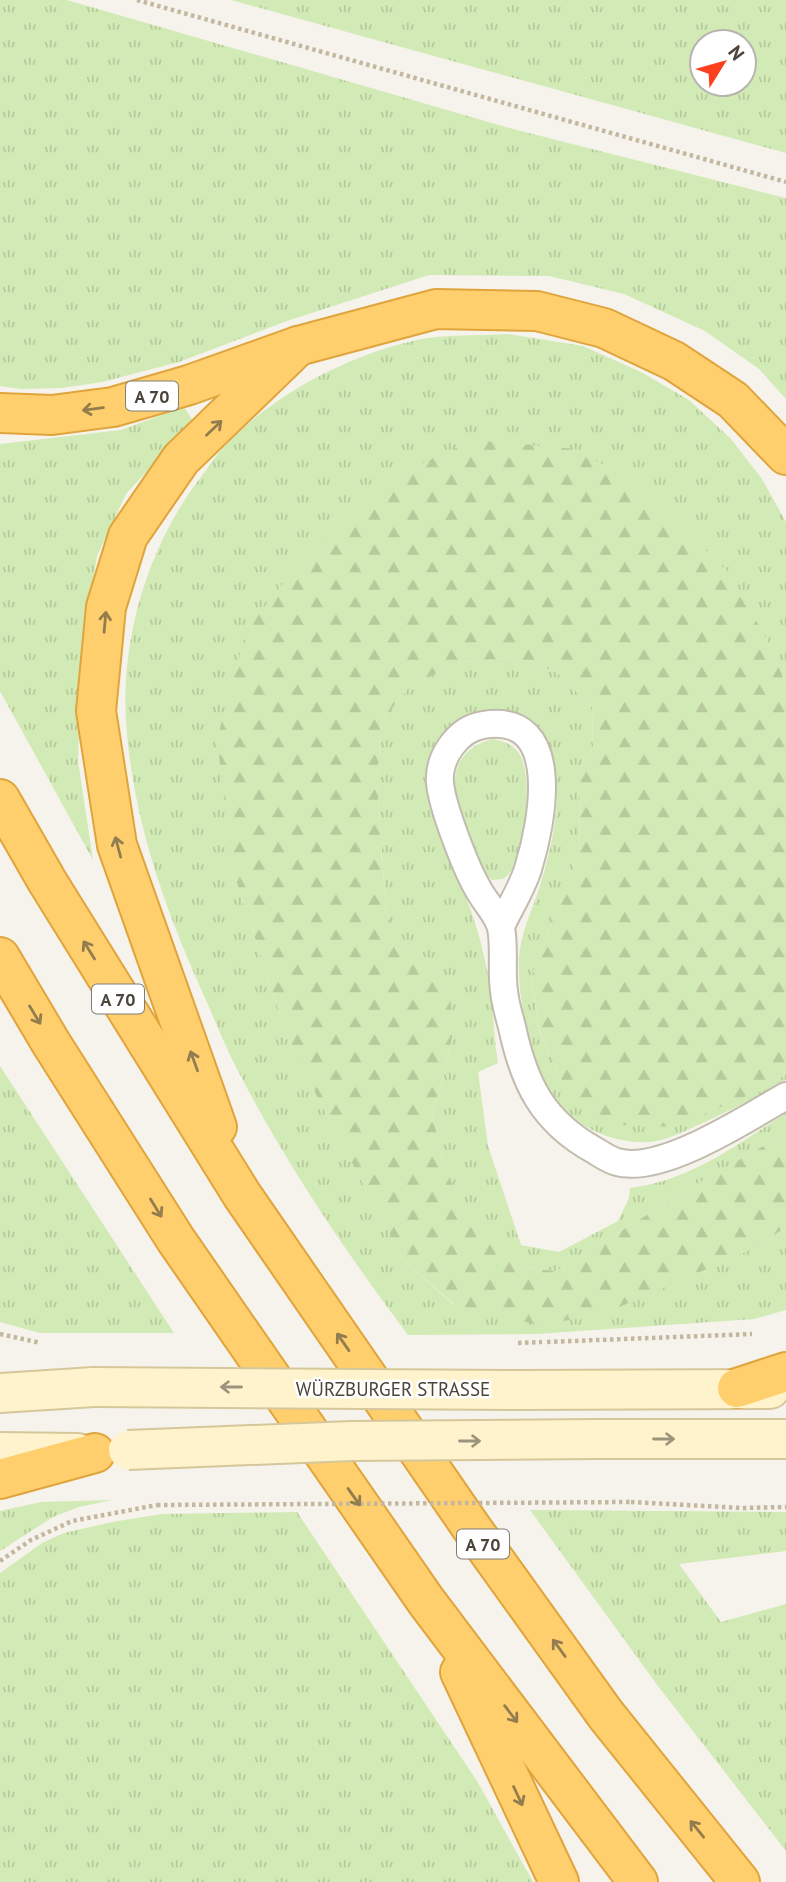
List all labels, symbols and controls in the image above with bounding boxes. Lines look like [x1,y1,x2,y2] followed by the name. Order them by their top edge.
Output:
[688,28,758,98] north arrow
[723,41,750,65] text: N
[126,382,178,410] road number: A 70
[82,403,104,416] one-way arrow
[205,419,222,436] one-way arrow
[99,611,112,634] one-way arrow
[111,836,124,858] one-way arrow
[81,941,96,960] one-way arrow
[92,984,144,1014] road number: A 70
[28,1005,42,1025] one-way arrow
[187,1051,199,1073] one-way arrow
[149,1198,164,1217] one-way arrow
[336,1333,350,1352] one-way arrow
[296,1377,490,1401] street label: WÜRZBURGER STRASSE
[220,1381,243,1394] one-way arrow
[652,1432,675,1446] one-way arrow
[458,1434,481,1448] one-way arrow
[347,1487,361,1506] one-way arrow
[457,1530,509,1559] road number: A 70
[551,1639,566,1658] one-way arrow
[504,1704,519,1723] one-way arrow
[512,1784,525,1806] one-way arrow
[690,1820,705,1838] one-way arrow

